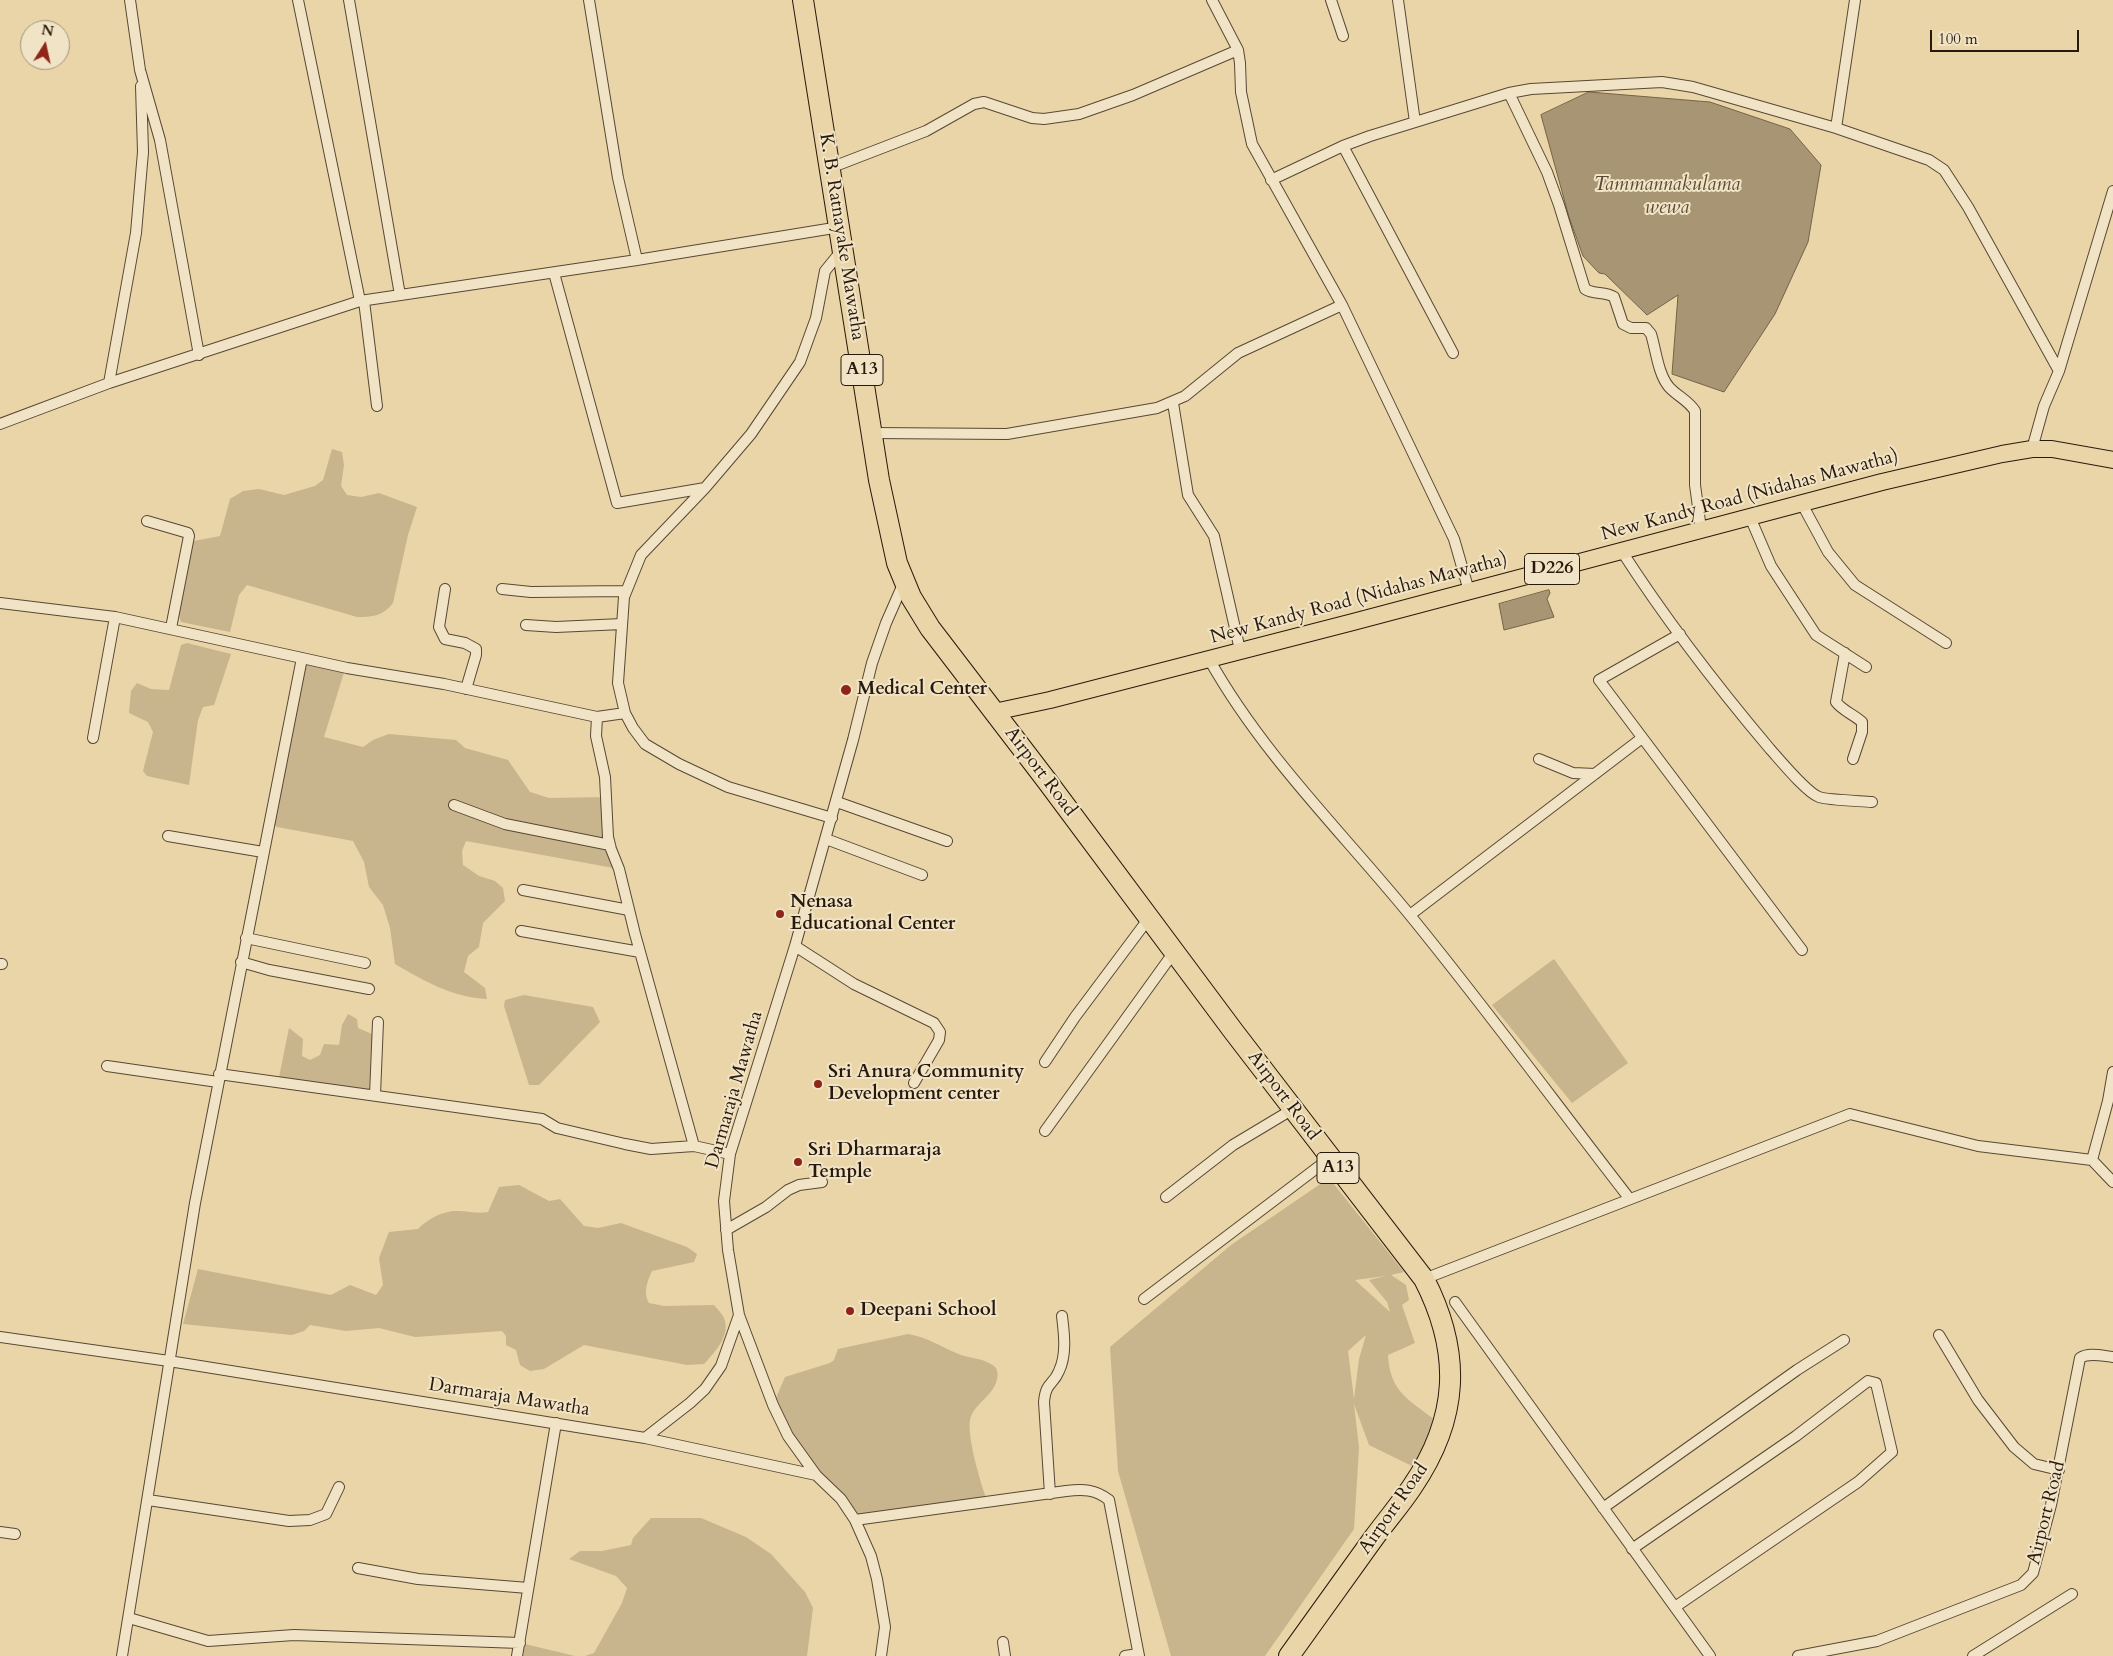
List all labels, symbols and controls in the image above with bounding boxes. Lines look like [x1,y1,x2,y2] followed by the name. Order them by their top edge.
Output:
[20,20,70,70] north arrow
[40,20,55,41] text: N
[1933,20,2082,52] scale bar
[1938,29,1978,49] text: 100 m
[813,132,869,342] street label: K. B. Ratnayake Mawatha
[1594,173,1740,220] water label: Tammannakulama wewa
[841,354,883,386] road number: A13
[1599,445,1901,547] street label: New Kandy Road (Nidahas Mawatha)
[1208,548,1510,650] street label: New Kandy Road (Nidahas Mawatha)
[1524,554,1580,584] road number: D226
[857,679,987,701] place label: Medical Center
[839,683,853,697] marker: Medical Center
[999,723,1081,821] street label: Airport Road
[790,892,955,936] place label: Nenasa Educational Center
[774,908,786,920] marker: Nenasa Educational Center
[702,1009,768,1171] street label: Darmaraja Mawatha
[1242,1047,1324,1145] street label: Airport Road
[828,1062,1024,1106] place label: Sri Anura Community Development center
[812,1078,824,1090] marker: Sri Anura Community Development center
[808,1140,942,1184] place label: Sri Dharmaraja Temple
[1317,1152,1359,1184] road number: A13
[792,1156,804,1168] marker: Sri Dharmaraja Temple
[860,1300,997,1322] place label: Deepani School
[844,1305,856,1317] marker: Deepani School
[427,1374,591,1422] street label: Darmaraja Mawatha
[1354,1459,1434,1559] street label: Airport Road
[2023,1459,2071,1567] street label: Airport Road

